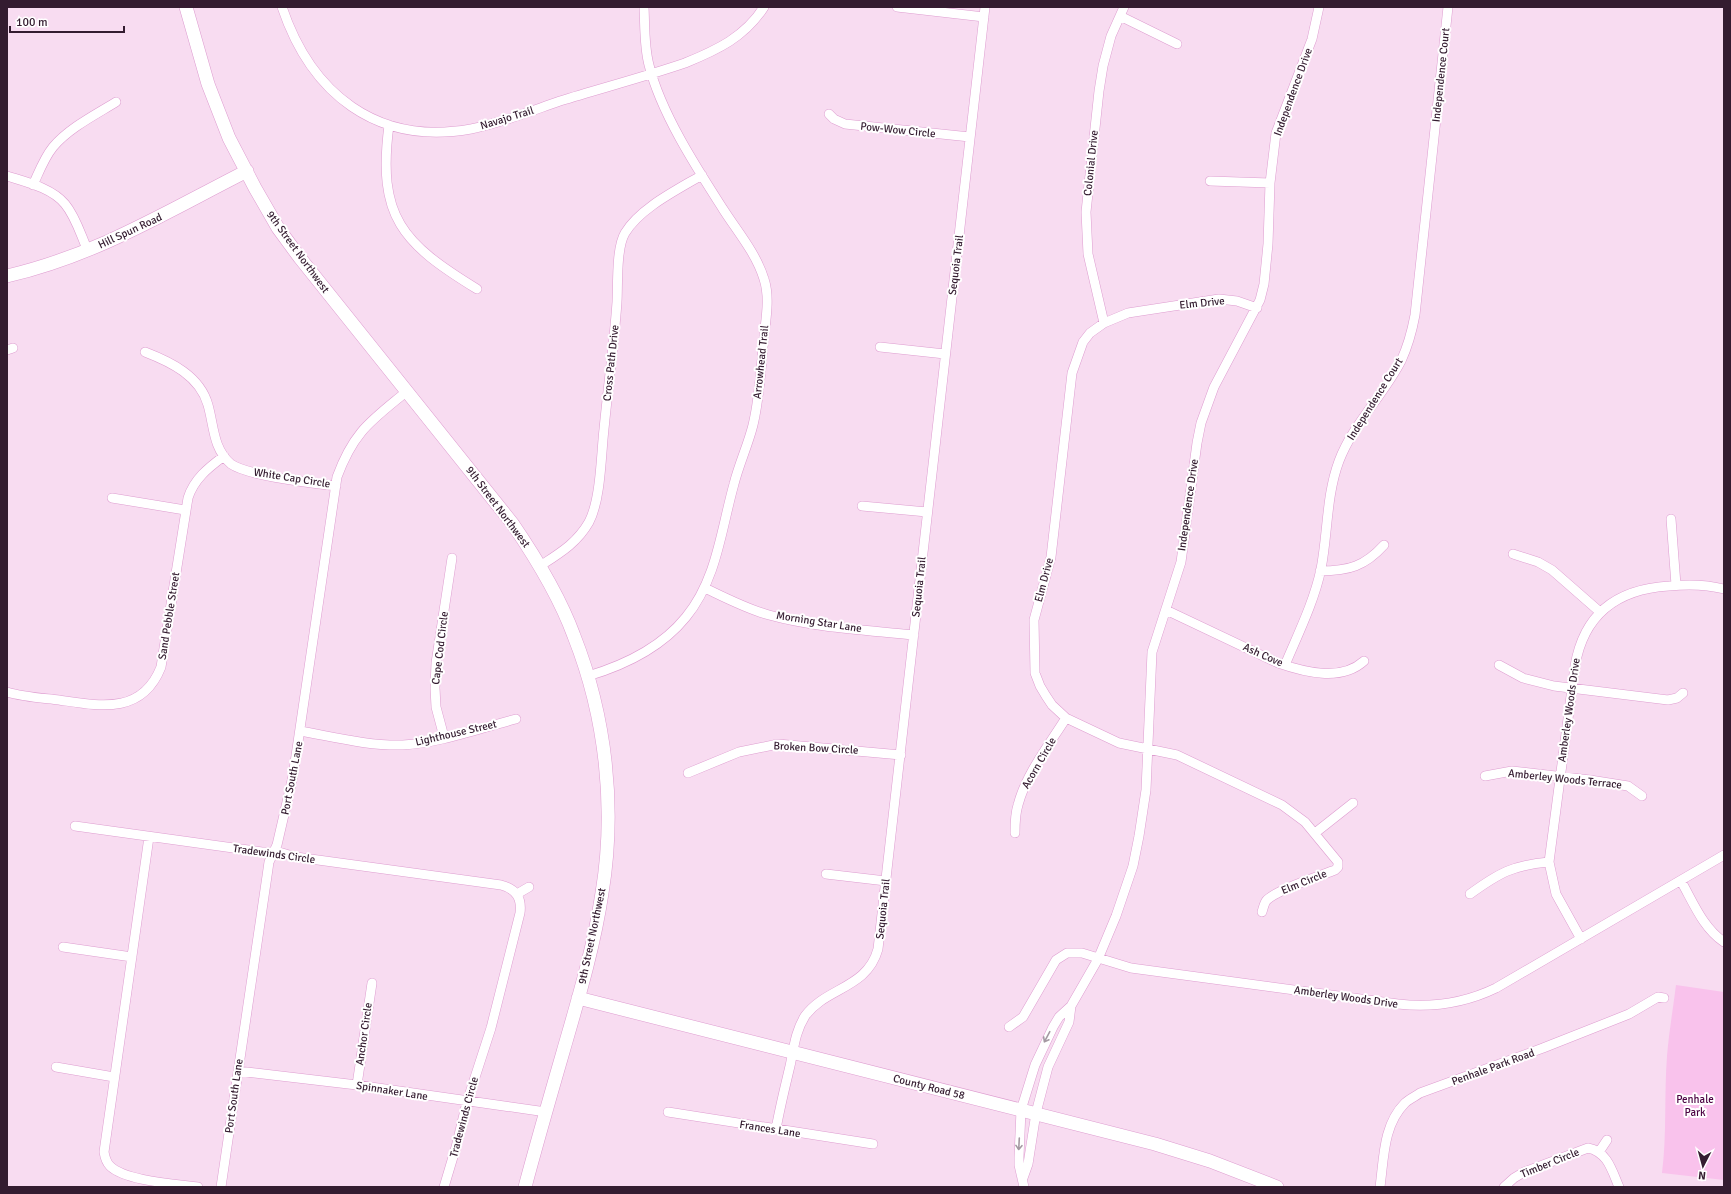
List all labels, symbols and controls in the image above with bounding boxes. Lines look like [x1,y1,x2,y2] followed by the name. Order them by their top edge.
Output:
[10,8,124,34] scale bar
[16,15,48,30] text: 100 m
[1430,27,1452,123] street label: Independence Court
[1271,46,1315,138] street label: Independence Drive
[479,104,535,132] street label: Navajo Trail
[860,120,936,140] street label: Pow-Wow Circle
[1081,130,1101,196] street label: Colonial Drive
[264,208,332,296] street label: 9th Street Northwest
[96,210,164,251] street label: Hill Spun Road
[946,234,966,296] street label: Sequoia Trail
[1179,294,1225,312] street label: Elm Drive
[601,324,621,402] street label: Cross Path Drive
[751,324,771,400] street label: Arrowhead Trail
[1344,355,1406,443] street label: Independence Court
[1175,458,1201,552] street label: Independence Drive
[463,464,533,550] street label: 9th Street Northwest
[253,466,331,490] street label: White Cap Circle
[909,556,929,618] street label: Sequoia Trail
[1032,556,1056,604] street label: Elm Drive
[156,571,182,661] street label: Sand Pebble Street
[775,609,863,635] street label: Morning Star Lane
[429,611,451,685] street label: Cape Cod Circle
[1241,640,1285,670] street label: Ash Cove
[1555,657,1583,763] street label: Amberley Woods Drive
[414,717,498,749] street label: Lighthouse Street
[1019,735,1059,791] street label: Acorn Circle
[773,739,859,757] street label: Broken Bow Circle
[278,740,306,816] street label: Port South Lane
[1507,767,1623,791] street label: Amberley Woods Terrace
[232,842,316,866] street label: Tradewinds Circle
[1279,867,1329,897] street label: Elm Circle
[873,878,893,940] street label: Sequoia Trail
[575,886,609,985] street label: 9th Street Northwest
[1293,983,1399,1011] street label: Amberley Woods Drive
[353,1002,375,1066] street label: Anchor Circle
[1043,1031,1051,1043] one-way arrow
[1450,1046,1536,1088] street label: Penhale Park Road
[222,1058,246,1134] street label: Port South Lane
[892,1072,966,1102] street label: County Road 58
[447,1075,481,1159] street label: Tradewinds Circle
[355,1079,429,1103] street label: Spinnaker Lane
[1676,1093,1714,1119] park label: Penhale Park
[739,1118,801,1140] street label: Frances Lane
[1016,1137,1023,1150] one-way arrow
[1519,1145,1581,1181] street label: Timber Circle
[1683,1146,1723,1186] north arrow
[1698,1169,1706,1182] text: N

